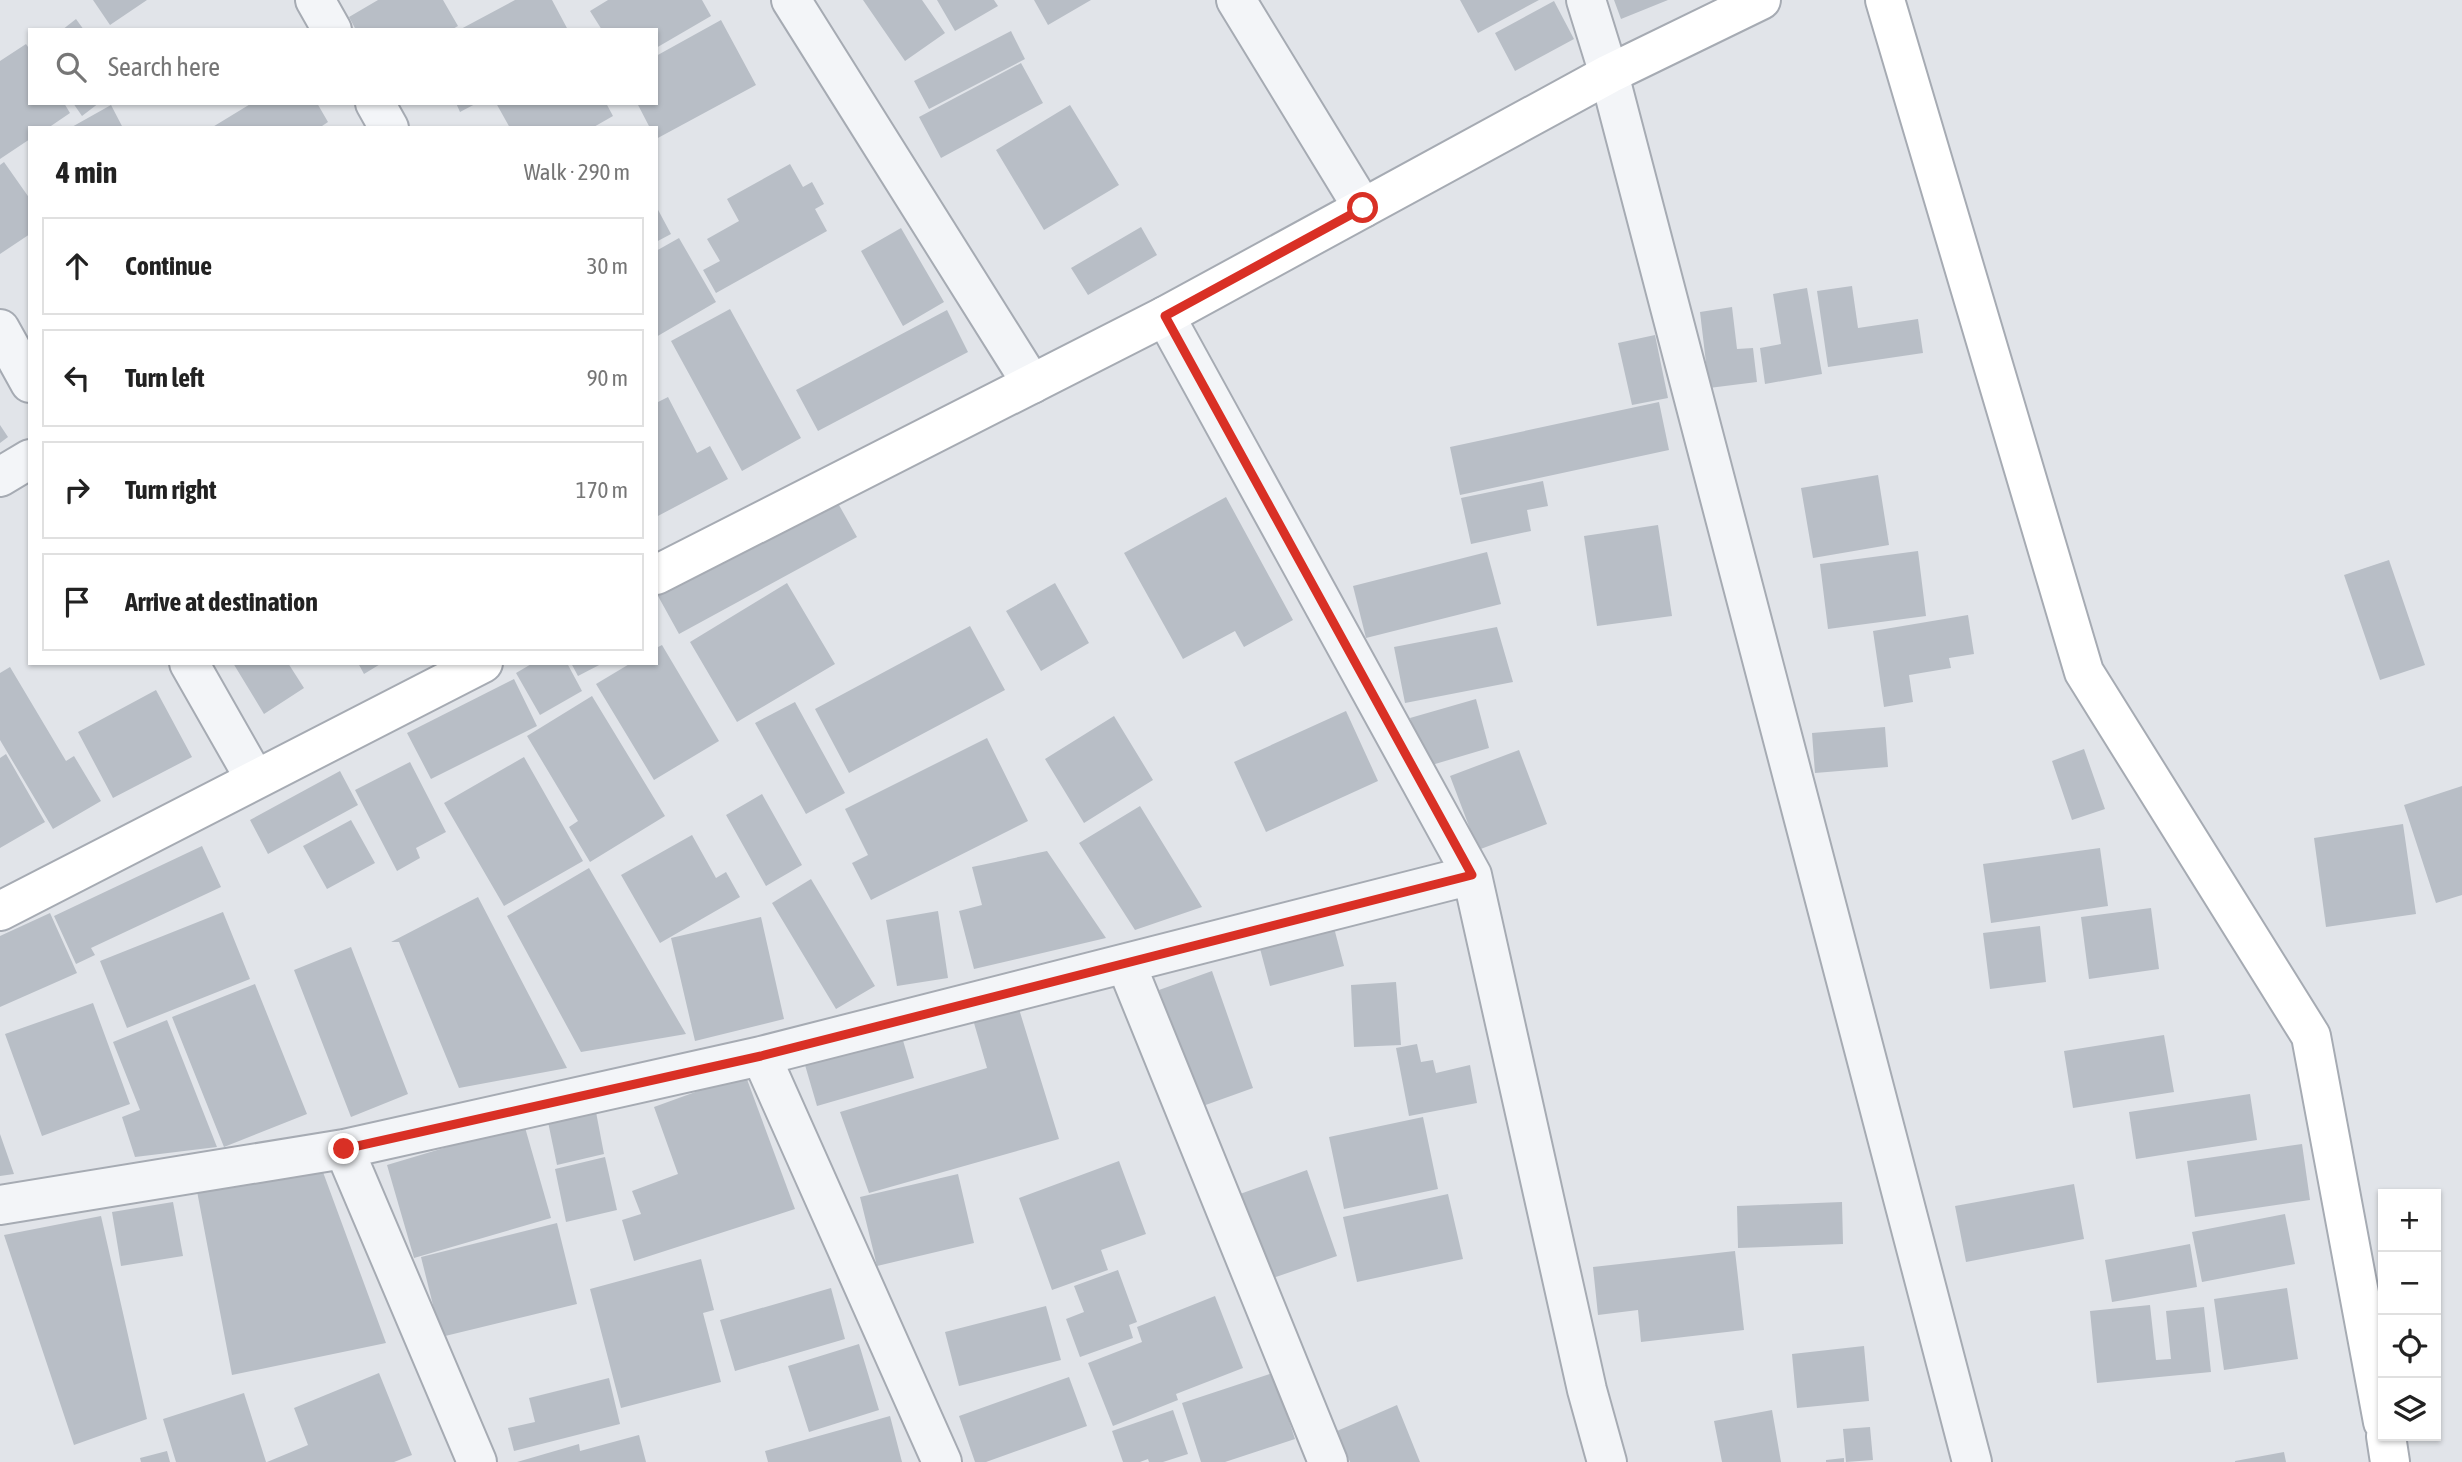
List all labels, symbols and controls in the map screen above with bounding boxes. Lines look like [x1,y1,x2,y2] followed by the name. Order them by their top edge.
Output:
[28,28,658,105] search box
[52,48,90,86] icon: search
[108,52,220,82] text: Search here
[56,155,117,189] text: 4 min
[524,159,630,185] text: Walk · 290 m
[1347,192,1378,223] route start
[58,247,96,285] icon: ahead
[125,251,212,281] text: Continue
[587,253,628,279] text: 30 m
[58,359,96,397] icon: left
[125,363,205,393] text: Turn left
[587,365,628,391] text: 90 m
[58,471,96,509] icon: right
[125,475,216,505] text: Turn right
[576,477,628,503] text: 170 m
[58,583,96,621] icon: arrive
[125,587,318,617] text: Arrive at destination
[328,1133,359,1164] route end
[2378,1189,2441,1441] map controls
[2378,1189,2441,1252] button: +
[2378,1252,2441,1315] button: −
[2378,1315,2441,1378] button: locate
[2378,1378,2441,1441] button: layers

